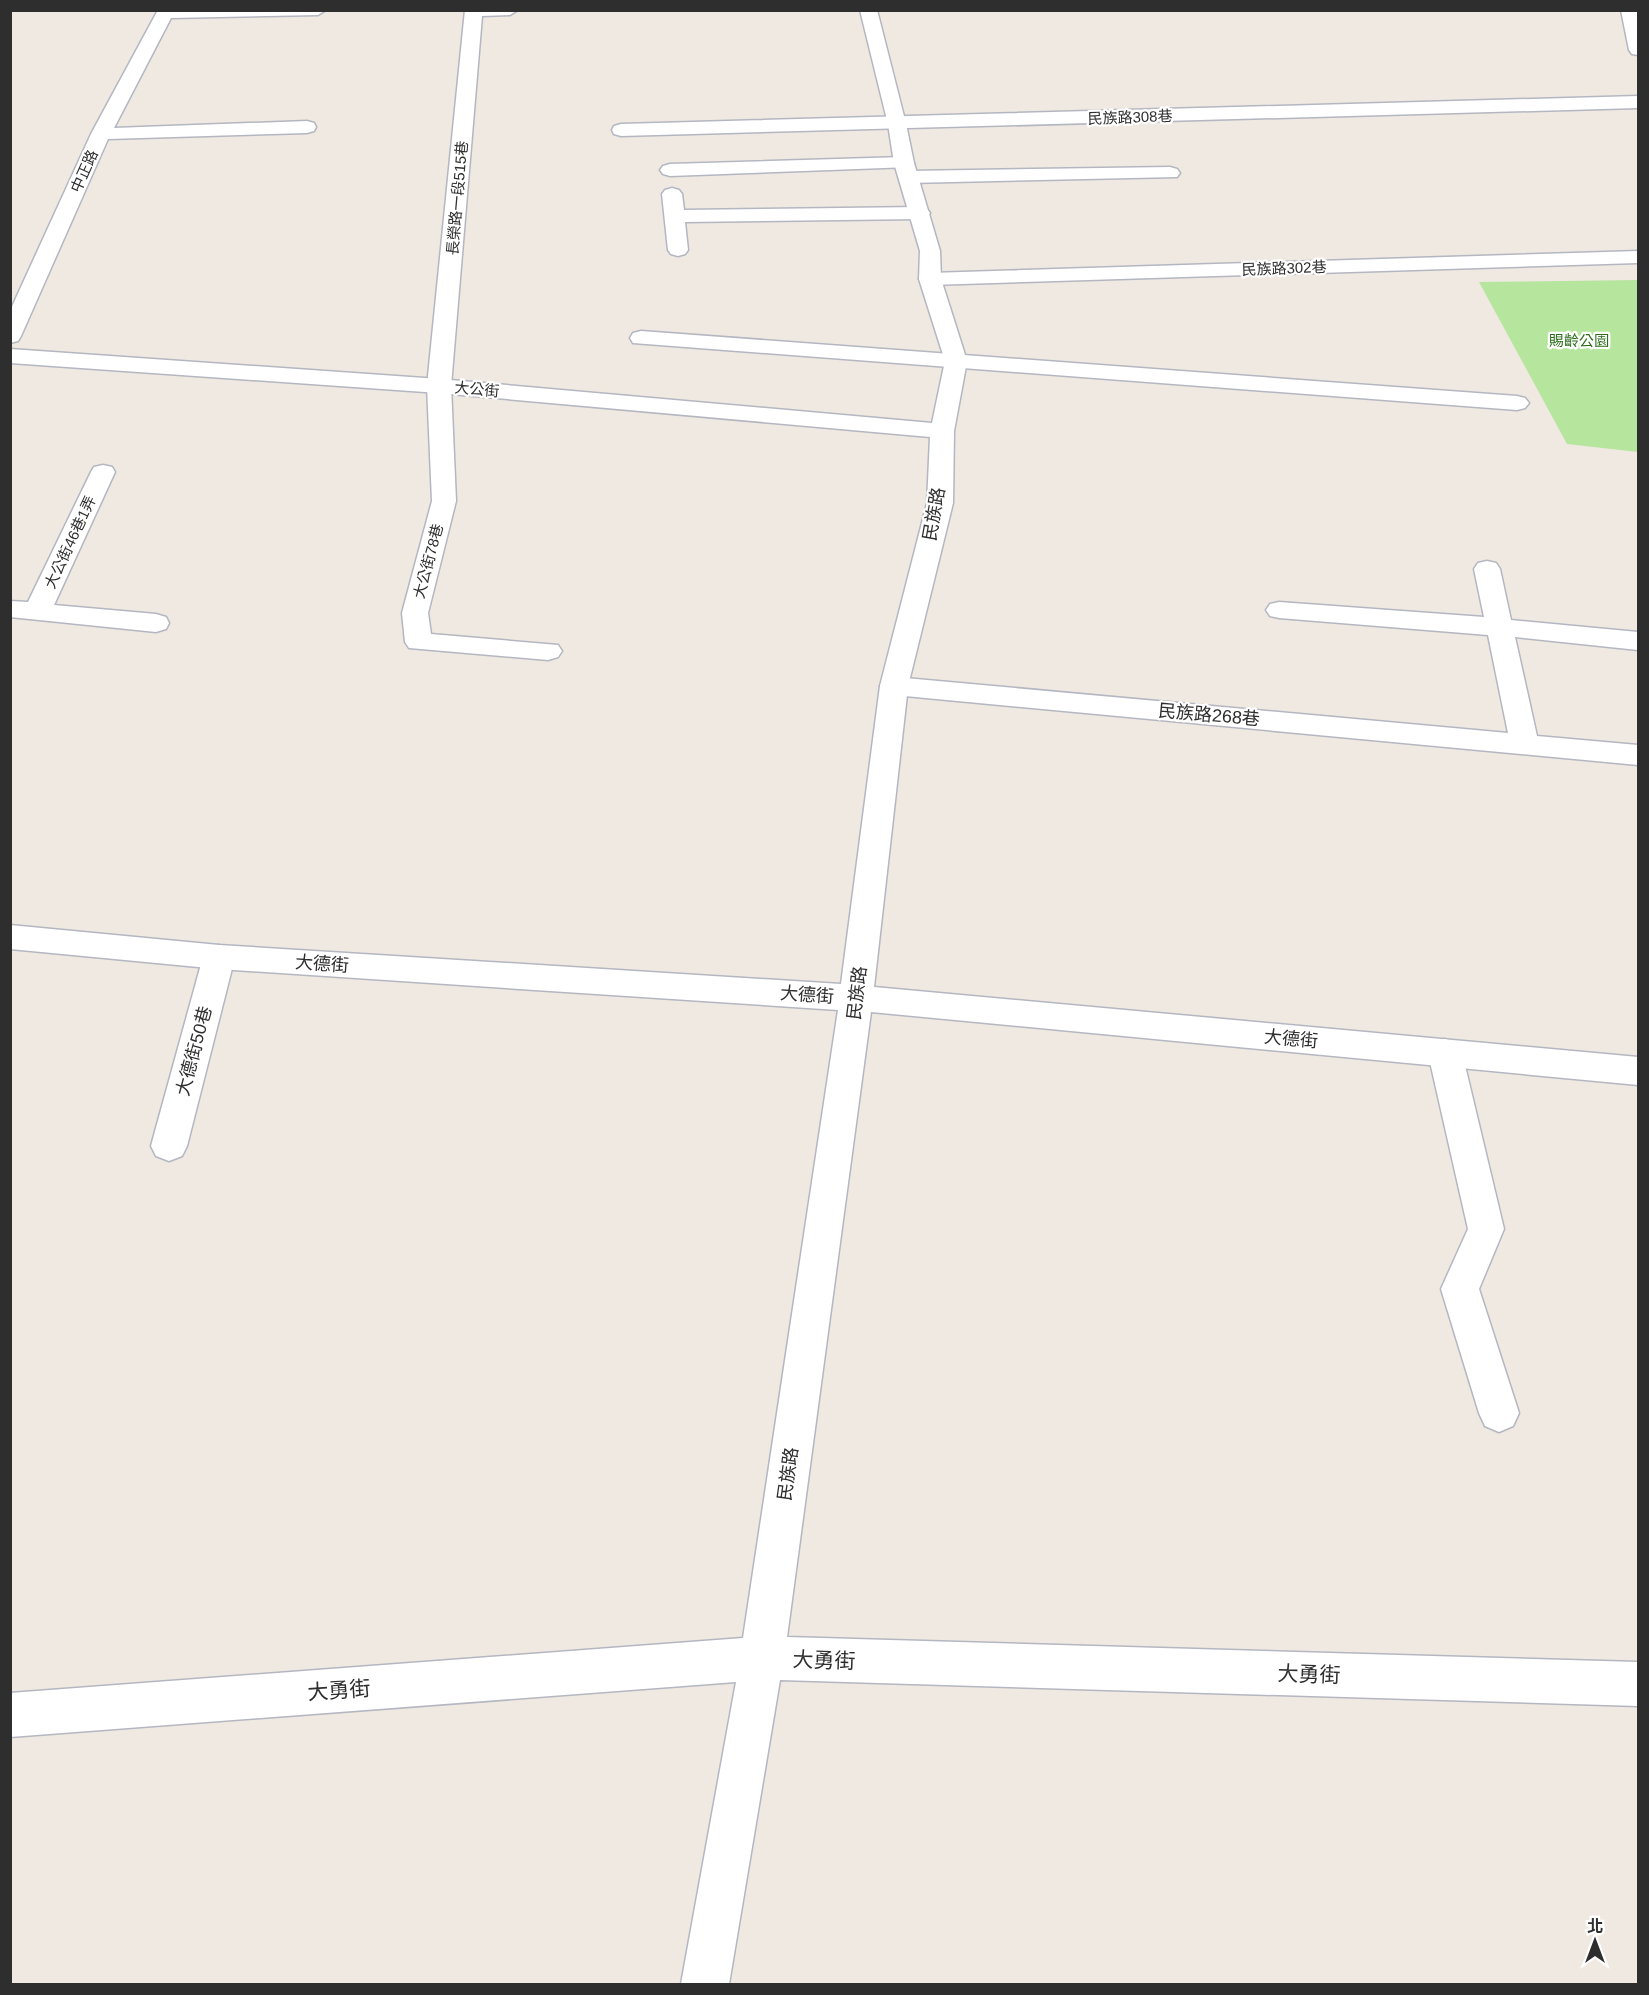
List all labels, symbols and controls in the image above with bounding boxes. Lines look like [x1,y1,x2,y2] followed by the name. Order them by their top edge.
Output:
[1087,107,1173,127] street label: 民族路308巷
[444,140,470,256] street label: 長榮路一段515巷
[67,147,101,195] street label: 中正路
[1241,258,1327,278] street label: 民族路302巷
[1549,332,1609,349] park label: 賜齡公園
[454,379,500,399] street label: 大公街
[919,486,949,542] street label: 民族路
[41,493,99,591] street label: 大公街46巷1弄
[410,522,446,600] street label: 大公街78巷
[1157,701,1261,729] street label: 民族路268巷
[294,952,350,976] street label: 大德街
[844,965,870,1021] street label: 民族路
[779,983,835,1007] street label: 大德街
[172,1004,216,1098] street label: 大德街50巷
[1263,1027,1319,1051] street label: 大德街
[774,1446,802,1502] street label: 民族路
[792,1647,856,1673] street label: 大勇街
[1277,1661,1341,1687] street label: 大勇街
[307,1676,371,1704] street label: 大勇街
[1565,1911,1625,1971] north arrow
[1587,1918,1603,1935] text: 北

